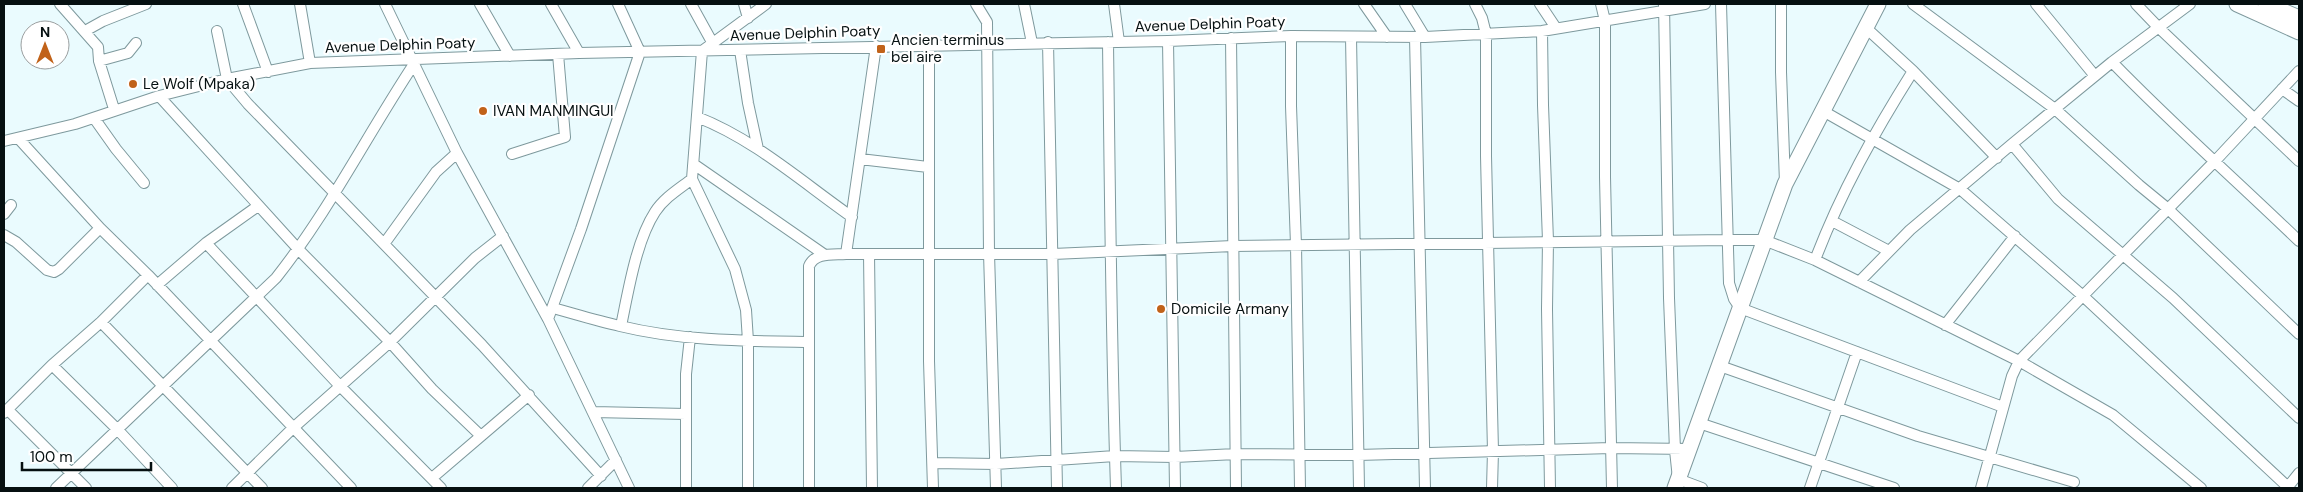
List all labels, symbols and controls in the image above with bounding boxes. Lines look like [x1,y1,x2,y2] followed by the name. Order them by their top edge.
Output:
[1134,11,1286,37] street label: Avenue Delphin Poaty
[20,20,70,70] north arrow
[729,20,881,46] street label: Avenue Delphin Poaty
[40,23,50,41] text: N
[891,30,1004,67] place label: Ancien terminus bel aire
[324,32,476,58] street label: Avenue Delphin Poaty
[875,43,887,55] marker: Ancien terminus bel aire
[143,74,255,94] place label: Le Wolf (Mpaka)
[127,78,139,90] marker: Le Wolf (Mpaka)
[493,101,614,121] place label: IVAN MANMINGUI
[477,105,489,117] marker: IVAN MANMINGUI
[1171,299,1290,319] place label: Domicile Armany
[1155,303,1167,315] marker: Domicile Armany
[22,440,151,472] scale bar
[30,447,73,467] text: 100 m

